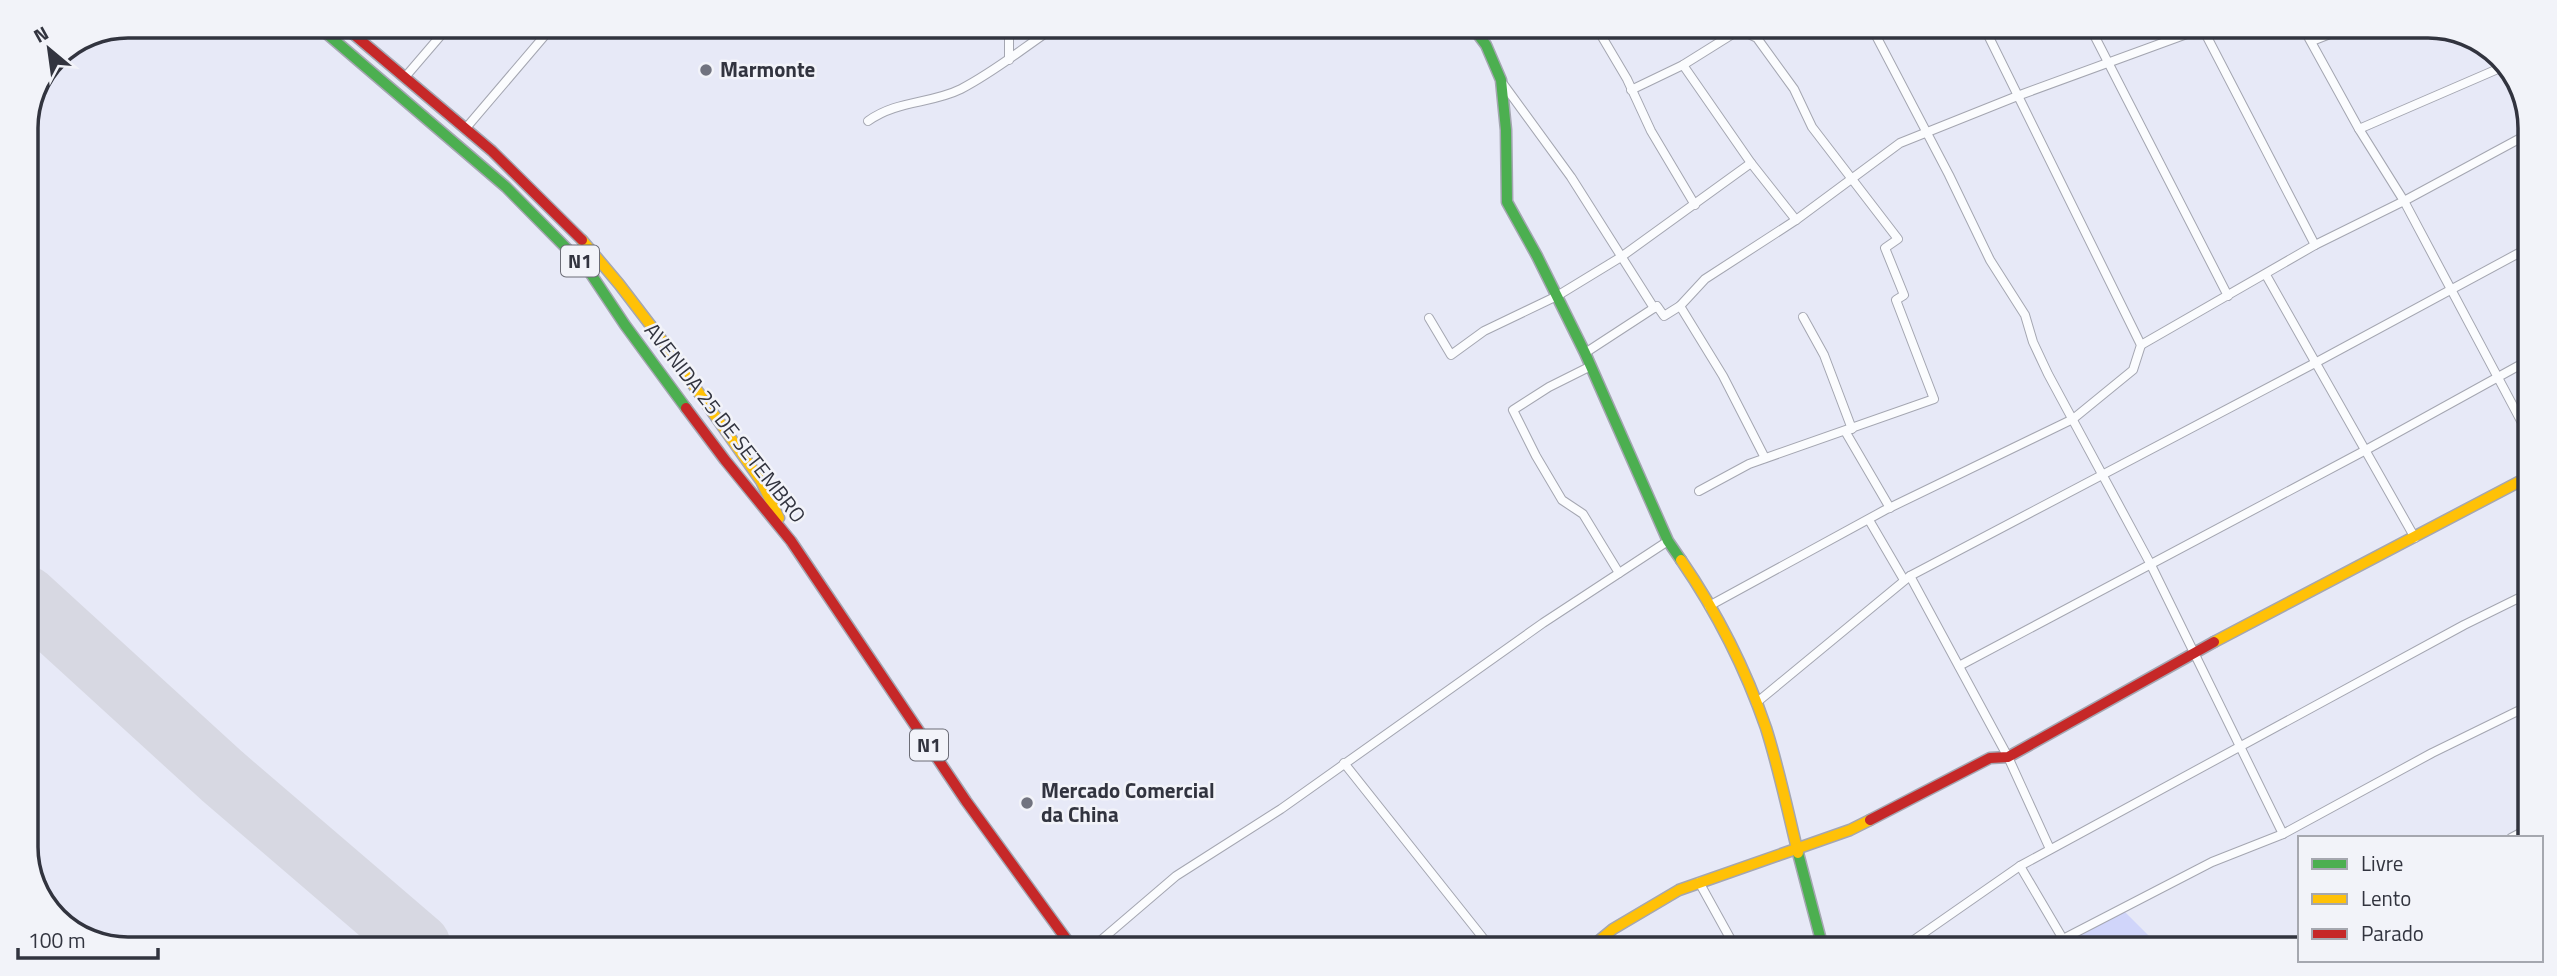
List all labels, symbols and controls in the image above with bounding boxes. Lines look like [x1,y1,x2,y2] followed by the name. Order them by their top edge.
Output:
[14,14,84,84] north arrow
[28,18,53,50] text: N
[720,53,815,85] place label: Marmonte
[698,62,714,78] marker: Marmonte
[561,246,599,276] road number: N1
[637,315,814,529] street label: AVENIDA 25 DE SETEMBRO
[910,730,948,760] road number: N1
[1041,774,1215,830] place label: Mercado Comercial da China
[1019,795,1035,811] marker: Mercado Comercial da China
[2298,836,2543,962] legend
[2361,847,2403,879] text: Livre
[2361,882,2411,914] text: Lento
[18,916,158,960] scale bar
[2361,917,2424,949] text: Parado
[28,924,85,956] text: 100 m

